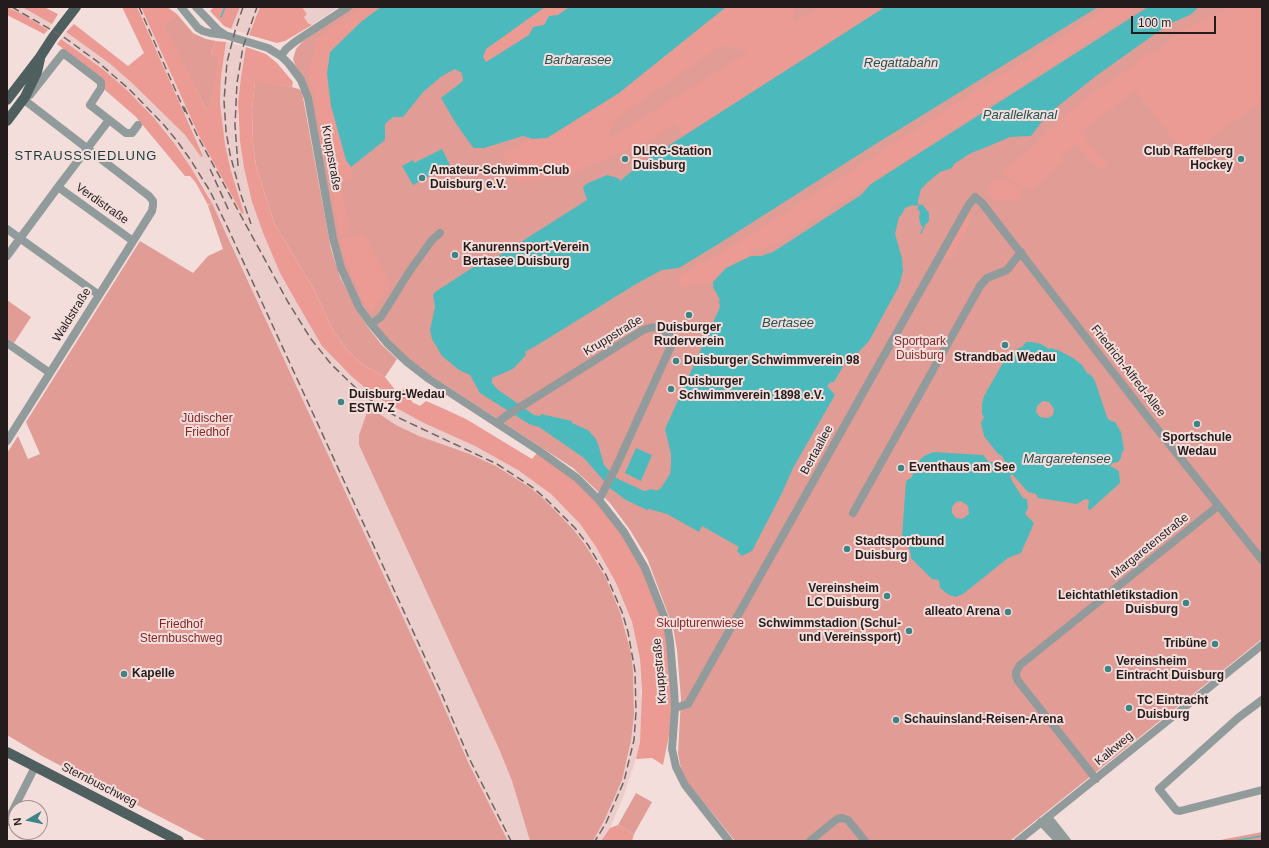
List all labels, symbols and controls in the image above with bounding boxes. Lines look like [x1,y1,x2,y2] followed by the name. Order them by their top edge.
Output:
[1133,8,1218,34] scale bar
[1138,16,1171,30] text: 100 m
[544,52,612,68] water label: Barbarasee
[864,55,938,71] water label: Regattabahn
[983,107,1057,123] water label: Parallelkanal
[318,124,344,192] street label: Kruppstraße
[633,145,712,173] place label: DLRG-Station Duisburg
[1144,145,1233,173] place label: Club Raffelberg Hockey
[15,148,157,164] district label: STRAUSSSIEDLUNG
[620,154,630,164] marker: DLRG-Station Duisburg
[1236,154,1246,164] marker: Club Raffelberg Hockey
[430,164,569,192] place label: Amateur-Schwimm-Club Duisburg e.V.
[417,173,427,183] marker: Amateur-Schwimm-Club Duisburg e.V.
[73,181,131,227] street label: Verdistraße
[463,241,589,269] place label: Kanurennsport-Verein Bertasee Duisburg
[450,250,460,260] marker: Kanurennsport-Verein Bertasee Duisburg
[50,285,94,345] street label: Waldstraße
[684,310,694,320] marker: Duisburger Ruderverein
[581,313,645,359] street label: Kruppstraße
[762,315,814,331] water label: Bertasee
[654,321,724,349] place label: Duisburger Ruderverein
[1088,322,1168,420] street label: Friedrich-Alfred-Allee
[894,335,946,363] park label: Sportpark Duisburg
[1000,340,1010,350] marker: Strandbad Wedau
[954,351,1056,365] place label: Strandbad Wedau
[684,354,859,368] place label: Duisburger Schwimmverein 98
[671,356,681,366] marker: Duisburger Schwimmverein 98
[679,375,824,403] place label: Duisburger Schwimmverein 1898 e.V.
[666,384,676,394] marker: Duisburger Schwimmverein 1898 e.V.
[349,388,445,416] place label: Duisburg-Wedau ESTW-Z
[336,397,346,407] marker: Duisburg-Wedau ESTW-Z
[181,412,233,440] park label: Jüdischer Friedhof
[1192,419,1202,429] marker: Sportschule Wedau
[798,423,836,477] street label: Bertaallee
[1162,431,1232,459] place label: Sportschule Wedau
[1023,451,1111,467] water label: Margaretensee
[909,461,1015,475] place label: Eventhaus am See
[896,463,906,473] marker: Eventhaus am See
[1108,510,1192,582] street label: Margaretenstraße
[855,535,944,563] place label: Stadtsportbund Duisburg
[842,544,852,554] marker: Stadtsportbund Duisburg
[807,582,879,610] place label: Vereinsheim LC Duisburg
[1058,589,1178,617] place label: Leichtathletikstadion Duisburg
[882,591,892,601] marker: Vereinsheim LC Duisburg
[1181,598,1191,608] marker: Leichtathletikstadion Duisburg
[925,605,1000,619] place label: alleato Arena
[1003,607,1013,617] marker: alleato Arena
[656,617,744,631] park label: Skulpturenwiese
[758,617,901,645] place label: Schwimmstadion (Schul- und Vereinssport)
[140,618,222,646] park label: Friedhof Sternbuschweg
[904,626,914,636] marker: Schwimmstadion (Schul- und Vereinssport)
[650,637,670,705] street label: Kruppstraße
[1164,637,1207,651] place label: Tribüne
[1210,639,1220,649] marker: Tribüne
[1116,655,1224,683] place label: Vereinsheim Eintracht Duisburg
[1103,664,1113,674] marker: Vereinsheim Eintracht Duisburg
[132,667,175,681] place label: Kapelle
[119,669,129,679] marker: Kapelle
[1137,694,1208,722] place label: TC Eintracht Duisburg
[1124,703,1134,713] marker: TC Eintracht Duisburg
[904,713,1063,727] place label: Schauinsland-Reisen-Arena
[891,715,901,725] marker: Schauinsland-Reisen-Arena
[1092,729,1136,769] street label: Kalkweg
[59,760,139,810] street label: Sternbuschweg
[8,800,48,840] north arrow
[11,817,24,827] text: N

